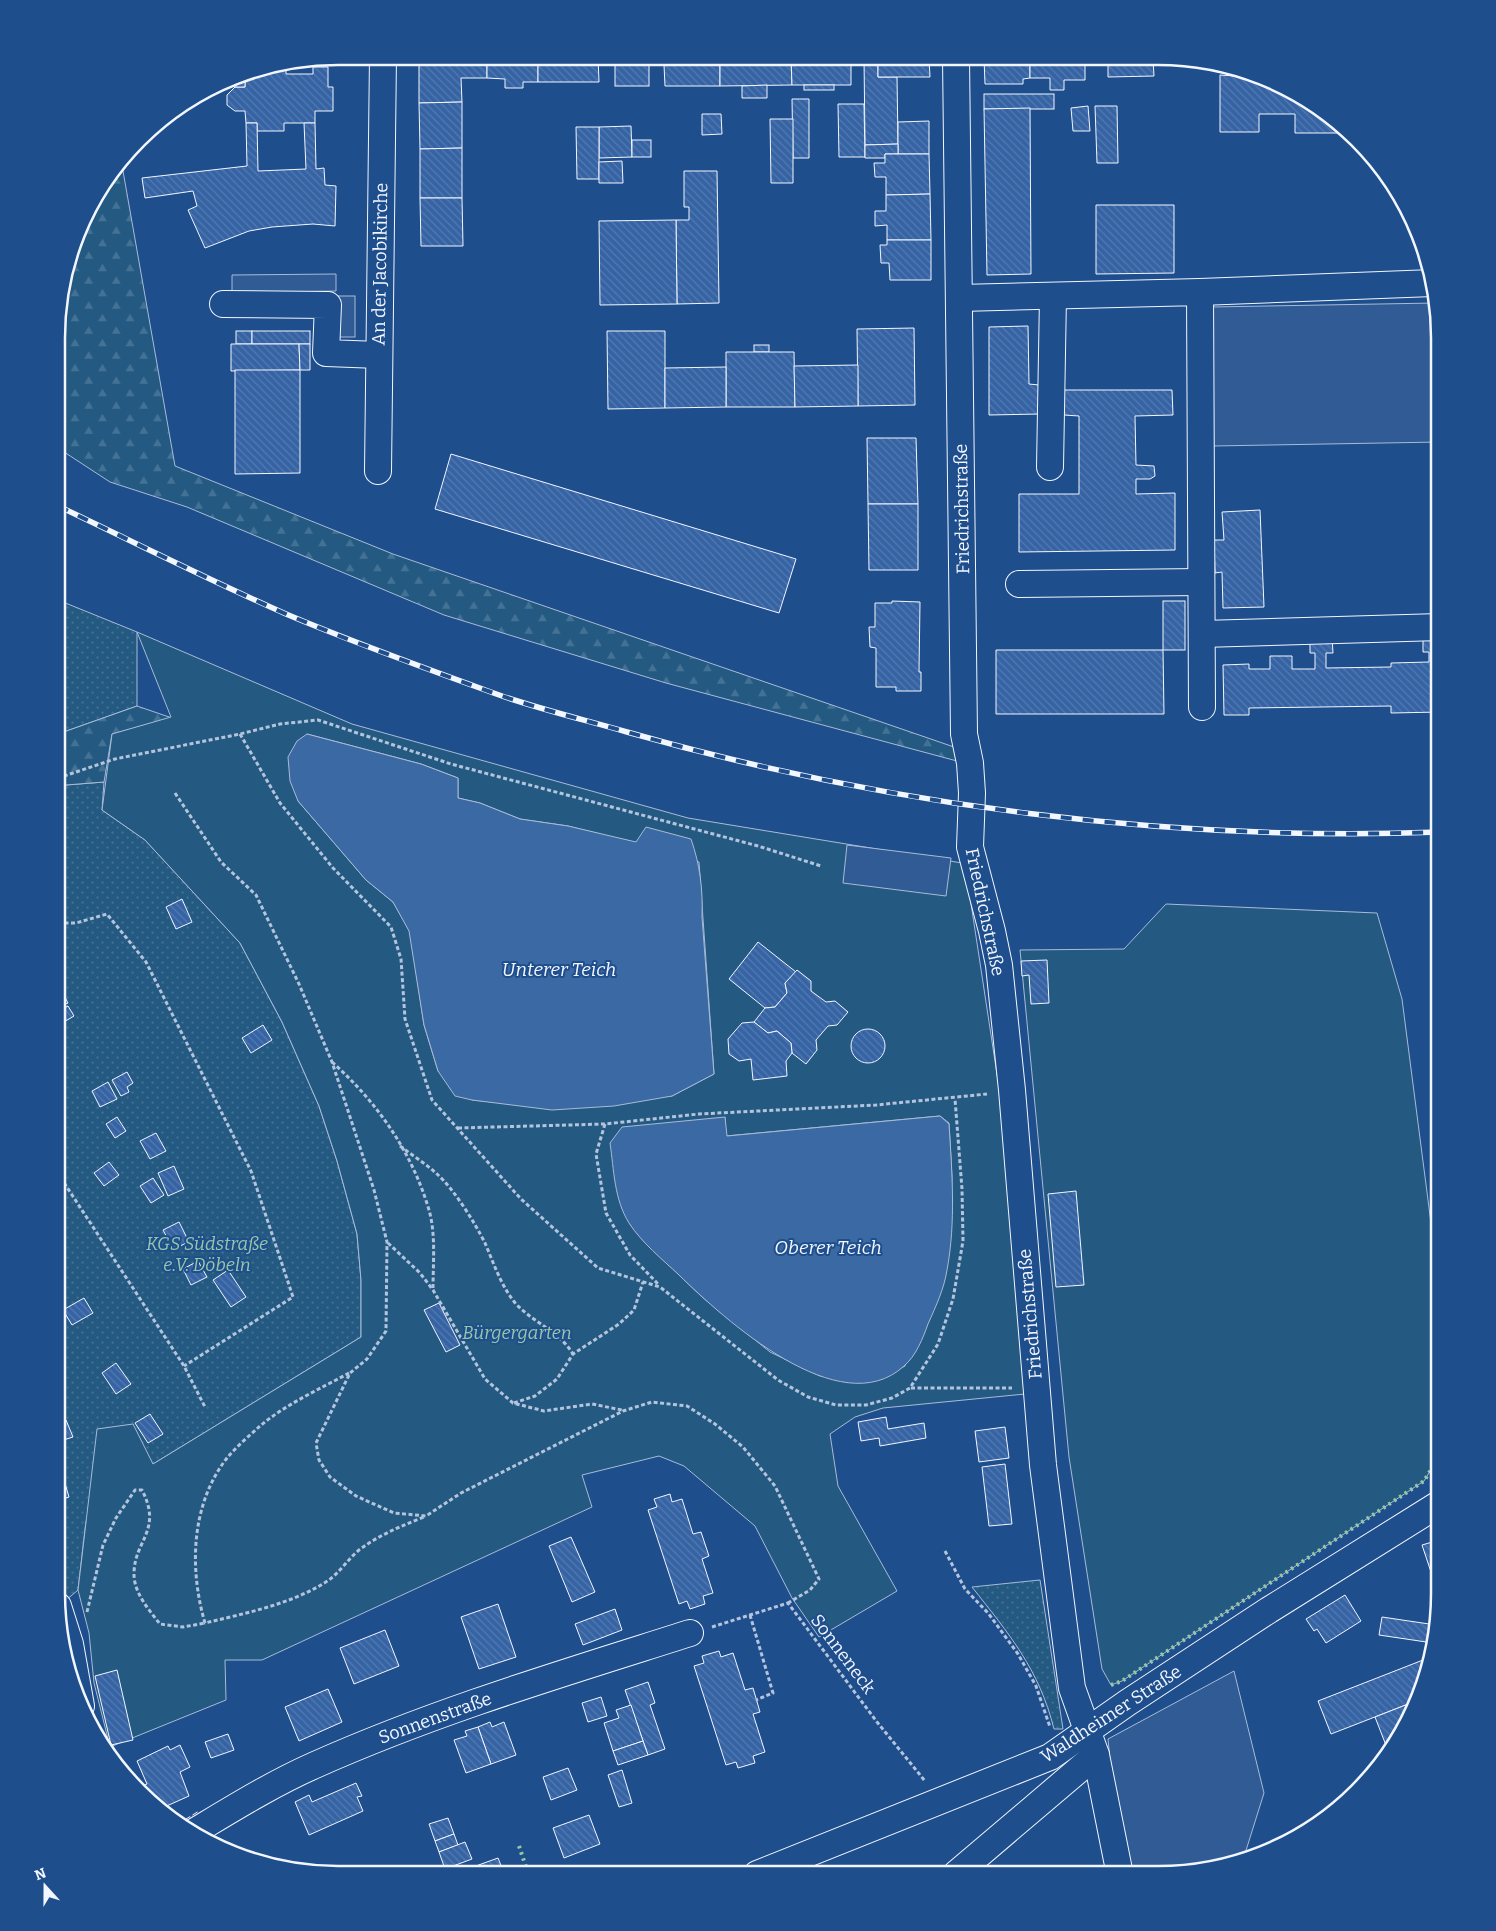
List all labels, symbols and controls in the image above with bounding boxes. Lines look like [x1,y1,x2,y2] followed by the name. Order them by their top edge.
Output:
[368,182,392,346] street label: An der Jacobikirche
[950,444,974,574] street label: Friedrichstraße
[961,846,1009,978] street label: Friedrichstraße
[502,958,616,981] water label: Unterer Teich
[146,1233,268,1276] park label: KGS Südstraße e.V. Döbeln
[774,1236,882,1259] water label: Oberer Teich
[1013,1248,1047,1380] street label: Friedrichstraße
[462,1322,572,1344] park label: Bürgergarten
[806,1610,881,1699] street label: Sonneneck
[1037,1660,1185,1768] street label: Waldheimer Straße
[375,1687,495,1749] street label: Sonnenstraße
[20,1861,70,1911] north arrow
[32,1864,49,1884] text: N

